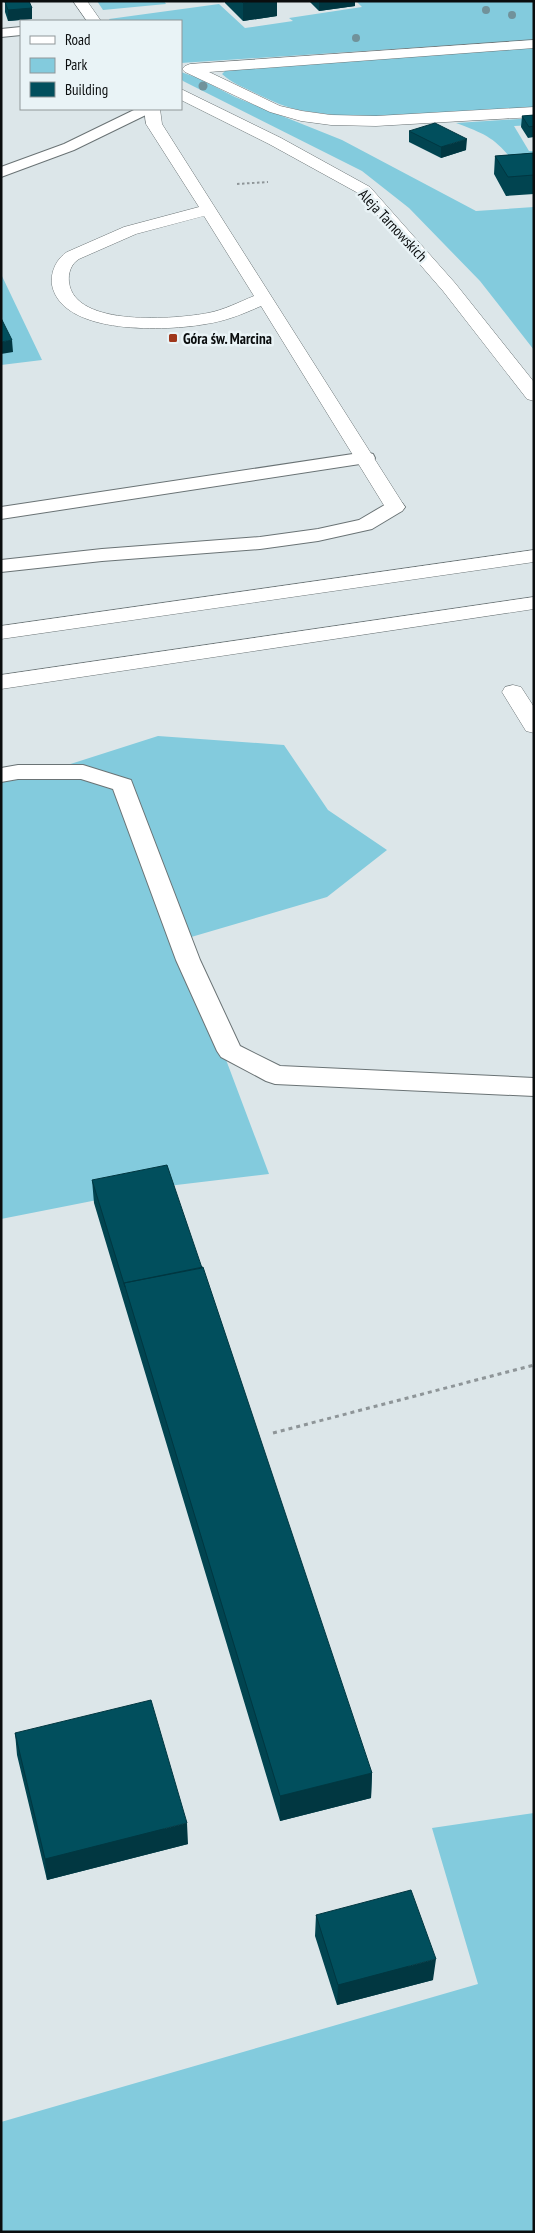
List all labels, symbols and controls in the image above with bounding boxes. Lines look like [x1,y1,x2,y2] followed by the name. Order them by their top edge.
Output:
[20,20,182,110] legend
[65,30,91,49] text: Road
[65,55,87,74] text: Park
[65,80,108,99] text: Building
[355,185,431,265] street label: Aleja Tarnowskich
[183,329,272,348] place label: Góra św. Marcina
[167,332,179,344] marker: Góra św. Marcina

